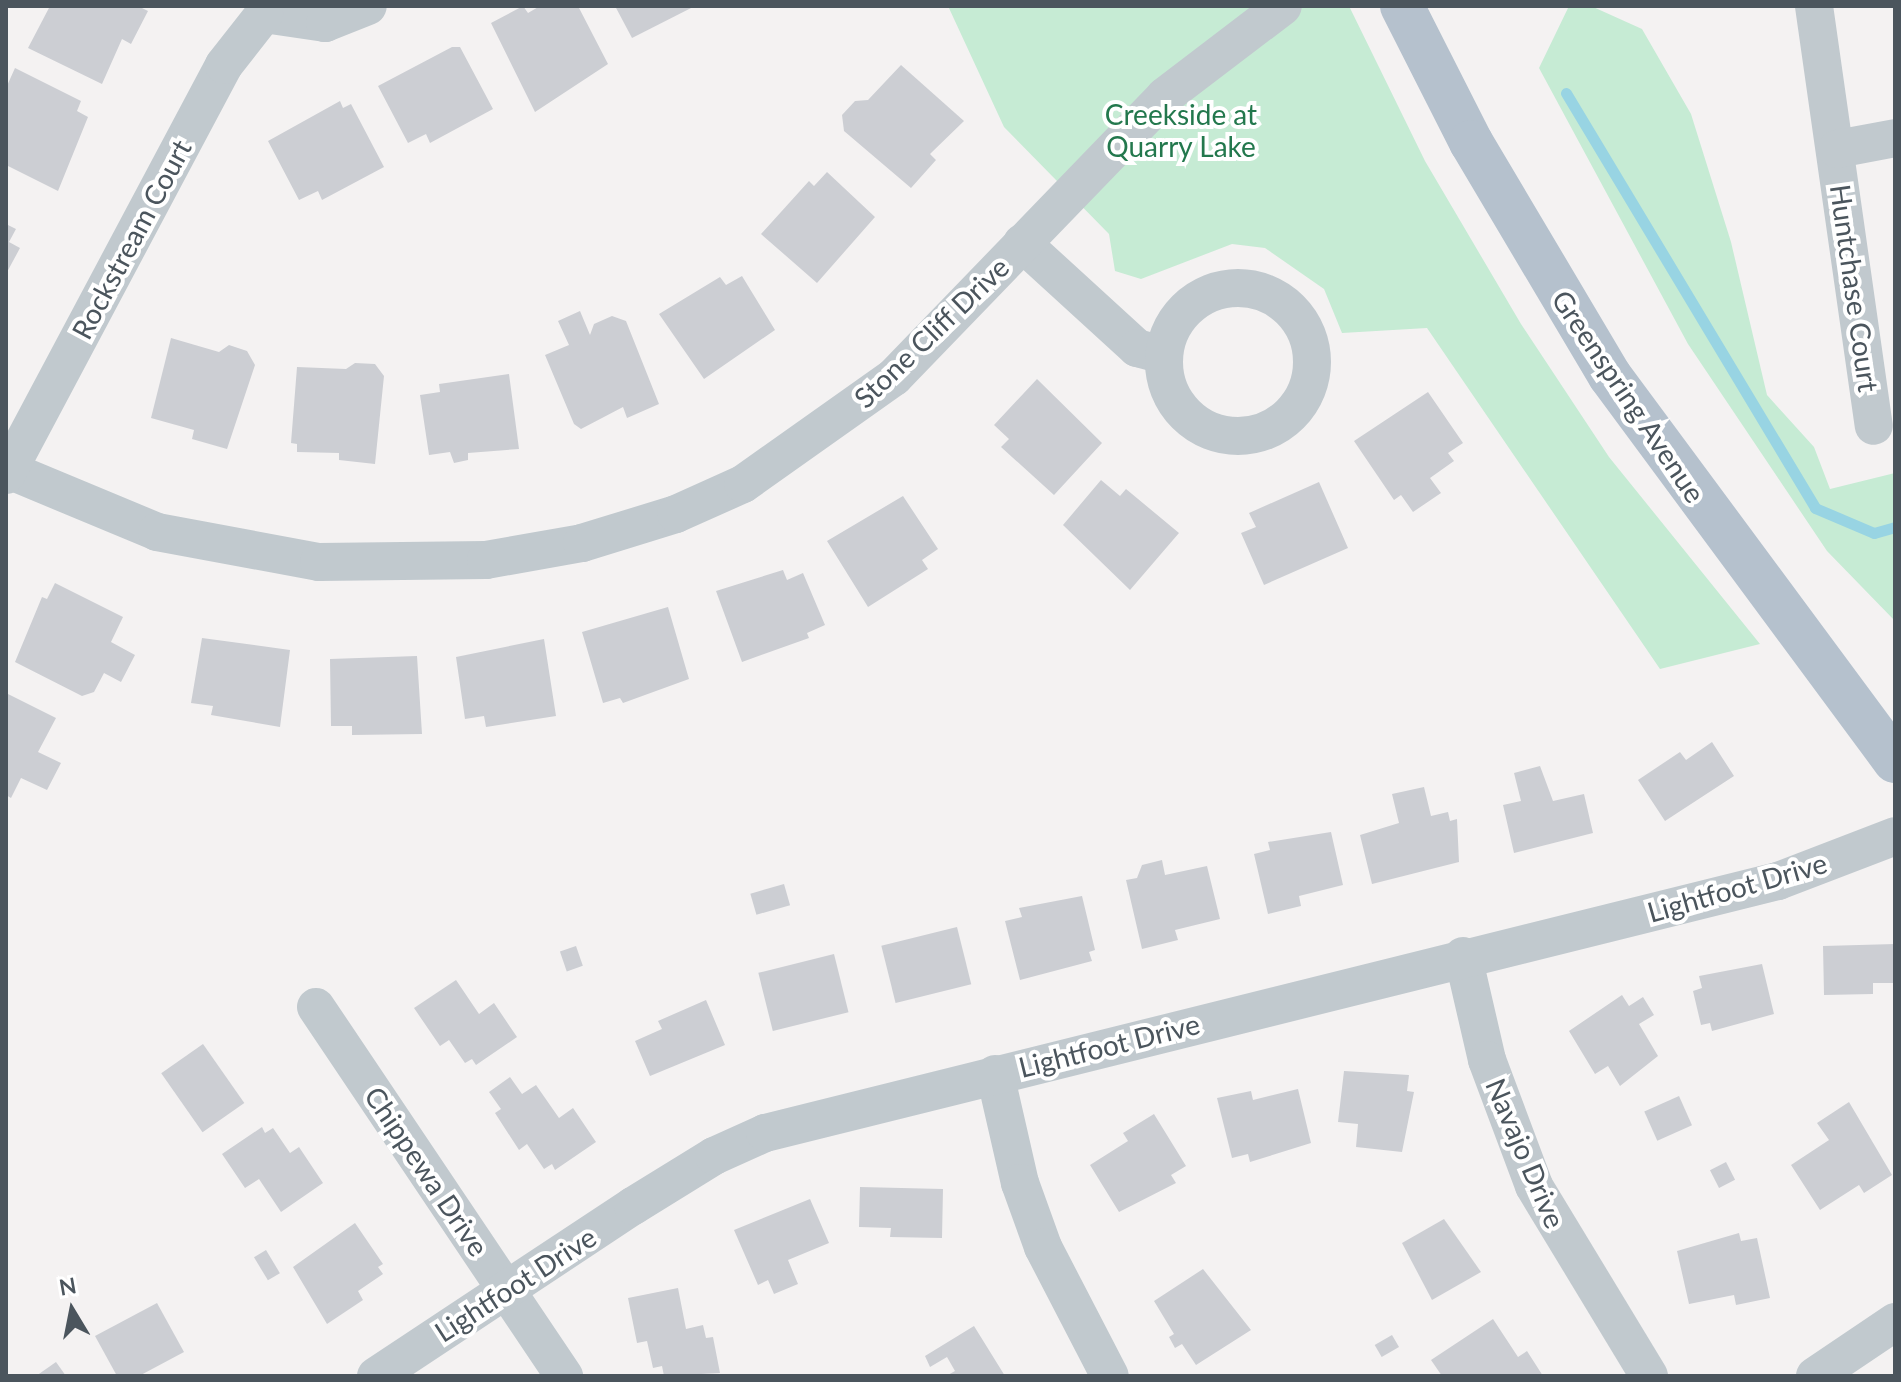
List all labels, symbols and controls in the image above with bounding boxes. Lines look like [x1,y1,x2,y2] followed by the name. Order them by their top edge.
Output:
[1105,97,1257,163] park label: Creekside at Quarry Lake
[64,134,198,344] street label: Rockstream Court
[1824,182,1886,394] street label: Huntchase Court
[846,250,1016,414] street label: Stone Cliff Drive
[1545,283,1713,509] street label: Greenspring Avenue
[1643,845,1831,929] street label: Lightfoot Drive
[1015,1006,1203,1084] street label: Lightfoot Drive
[1479,1073,1573,1233] street label: Navajo Drive
[358,1080,496,1262] street label: Chippewa Drive
[428,1219,602,1349] street label: Lightfoot Drive
[32,1270,112,1350] north arrow
[57,1271,78,1301] text: N

